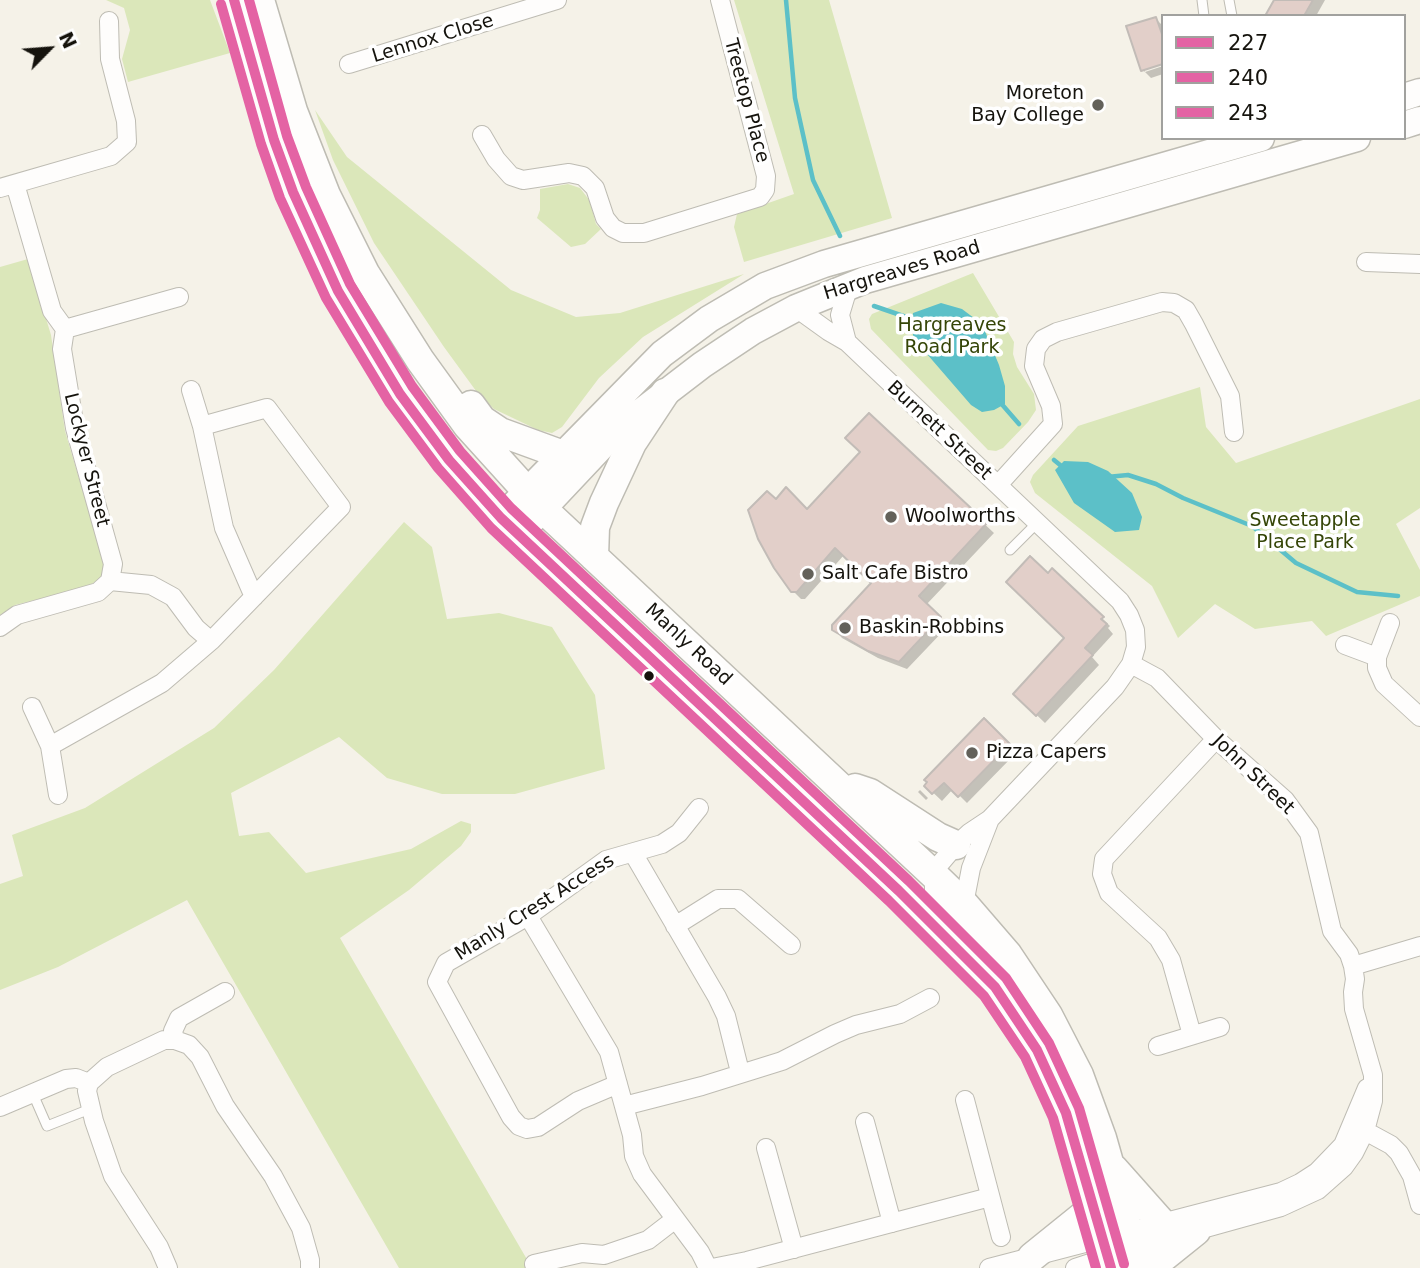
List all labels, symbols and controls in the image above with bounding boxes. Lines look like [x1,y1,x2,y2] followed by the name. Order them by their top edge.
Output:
[369,10,497,68] street label: Lennox Close
[14,14,84,84] north arrow
[1161,14,1406,140] legend
[55,28,81,52] text: N
[1228,31,1268,55] text: 227
[719,37,773,165] street label: Treetop Place
[1228,66,1268,90] text: 240
[971,83,1084,127] place label: Moreton Bay College
[1090,97,1106,113] marker: Moreton Bay College
[1228,101,1268,125] text: 243
[821,236,983,306] street label: Hargreaves Road
[897,315,1007,359] park label: Hargreaves Road Park
[882,377,996,485] street label: Burnett Street
[58,391,114,529] street label: Lockyer Street
[905,506,1016,528] place label: Woolworths
[883,509,899,525] marker: Woolworths
[1249,510,1361,554] park label: Sweetapple Place Park
[822,563,968,585] place label: Salt Cafe Bistro
[800,566,816,582] marker: Salt Cafe Bistro
[640,599,736,691] street label: Manly Road
[859,617,1004,639] place label: Baskin-Robbins
[837,620,853,636] marker: Baskin-Robbins
[642,669,656,683] unlabelled marker
[1207,730,1299,820] street label: John Street
[986,742,1106,764] place label: Pizza Capers
[964,745,980,761] marker: Pizza Capers
[451,850,619,966] street label: Manly Crest Access

